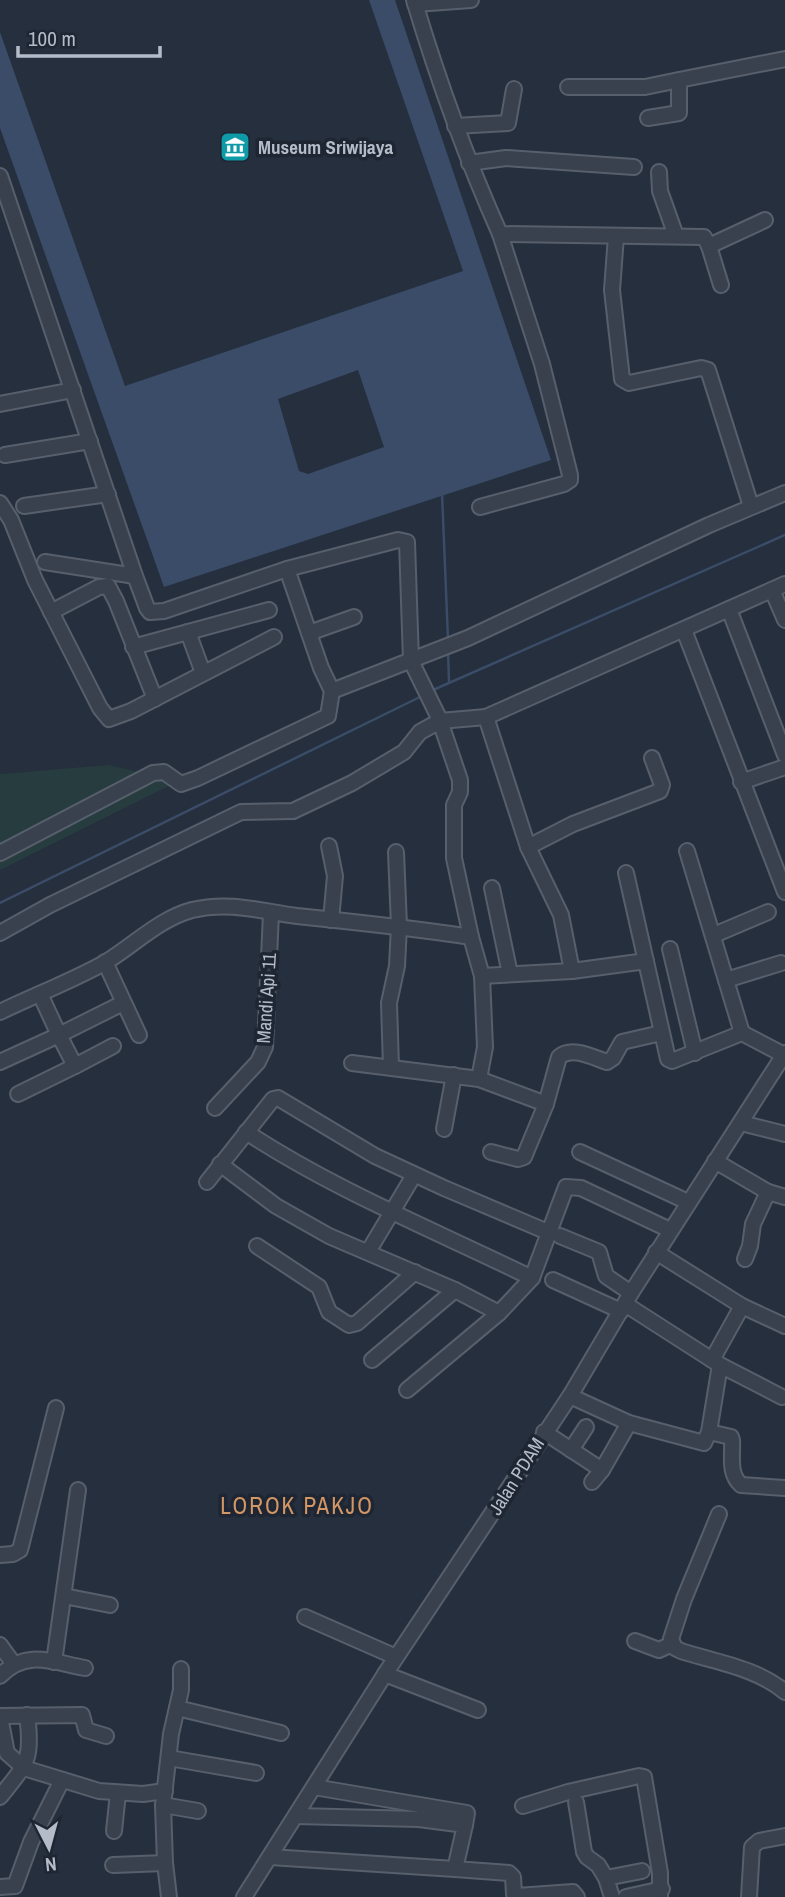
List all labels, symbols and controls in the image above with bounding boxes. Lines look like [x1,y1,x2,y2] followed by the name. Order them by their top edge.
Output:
[18,14,159,58] scale bar
[28,24,76,53] text: 100 m
[218,130,252,164] museum icon: Museum Sriwijaya
[258,134,393,160] place label: Museum Sriwijaya
[250,952,282,1044] street label: Mandi Api 11
[482,1432,550,1520] street label: Jalan PDAM
[220,1490,374,1521] district label: LOROK PAKJO
[14,1813,84,1883] north arrow
[44,1851,58,1878] text: N

